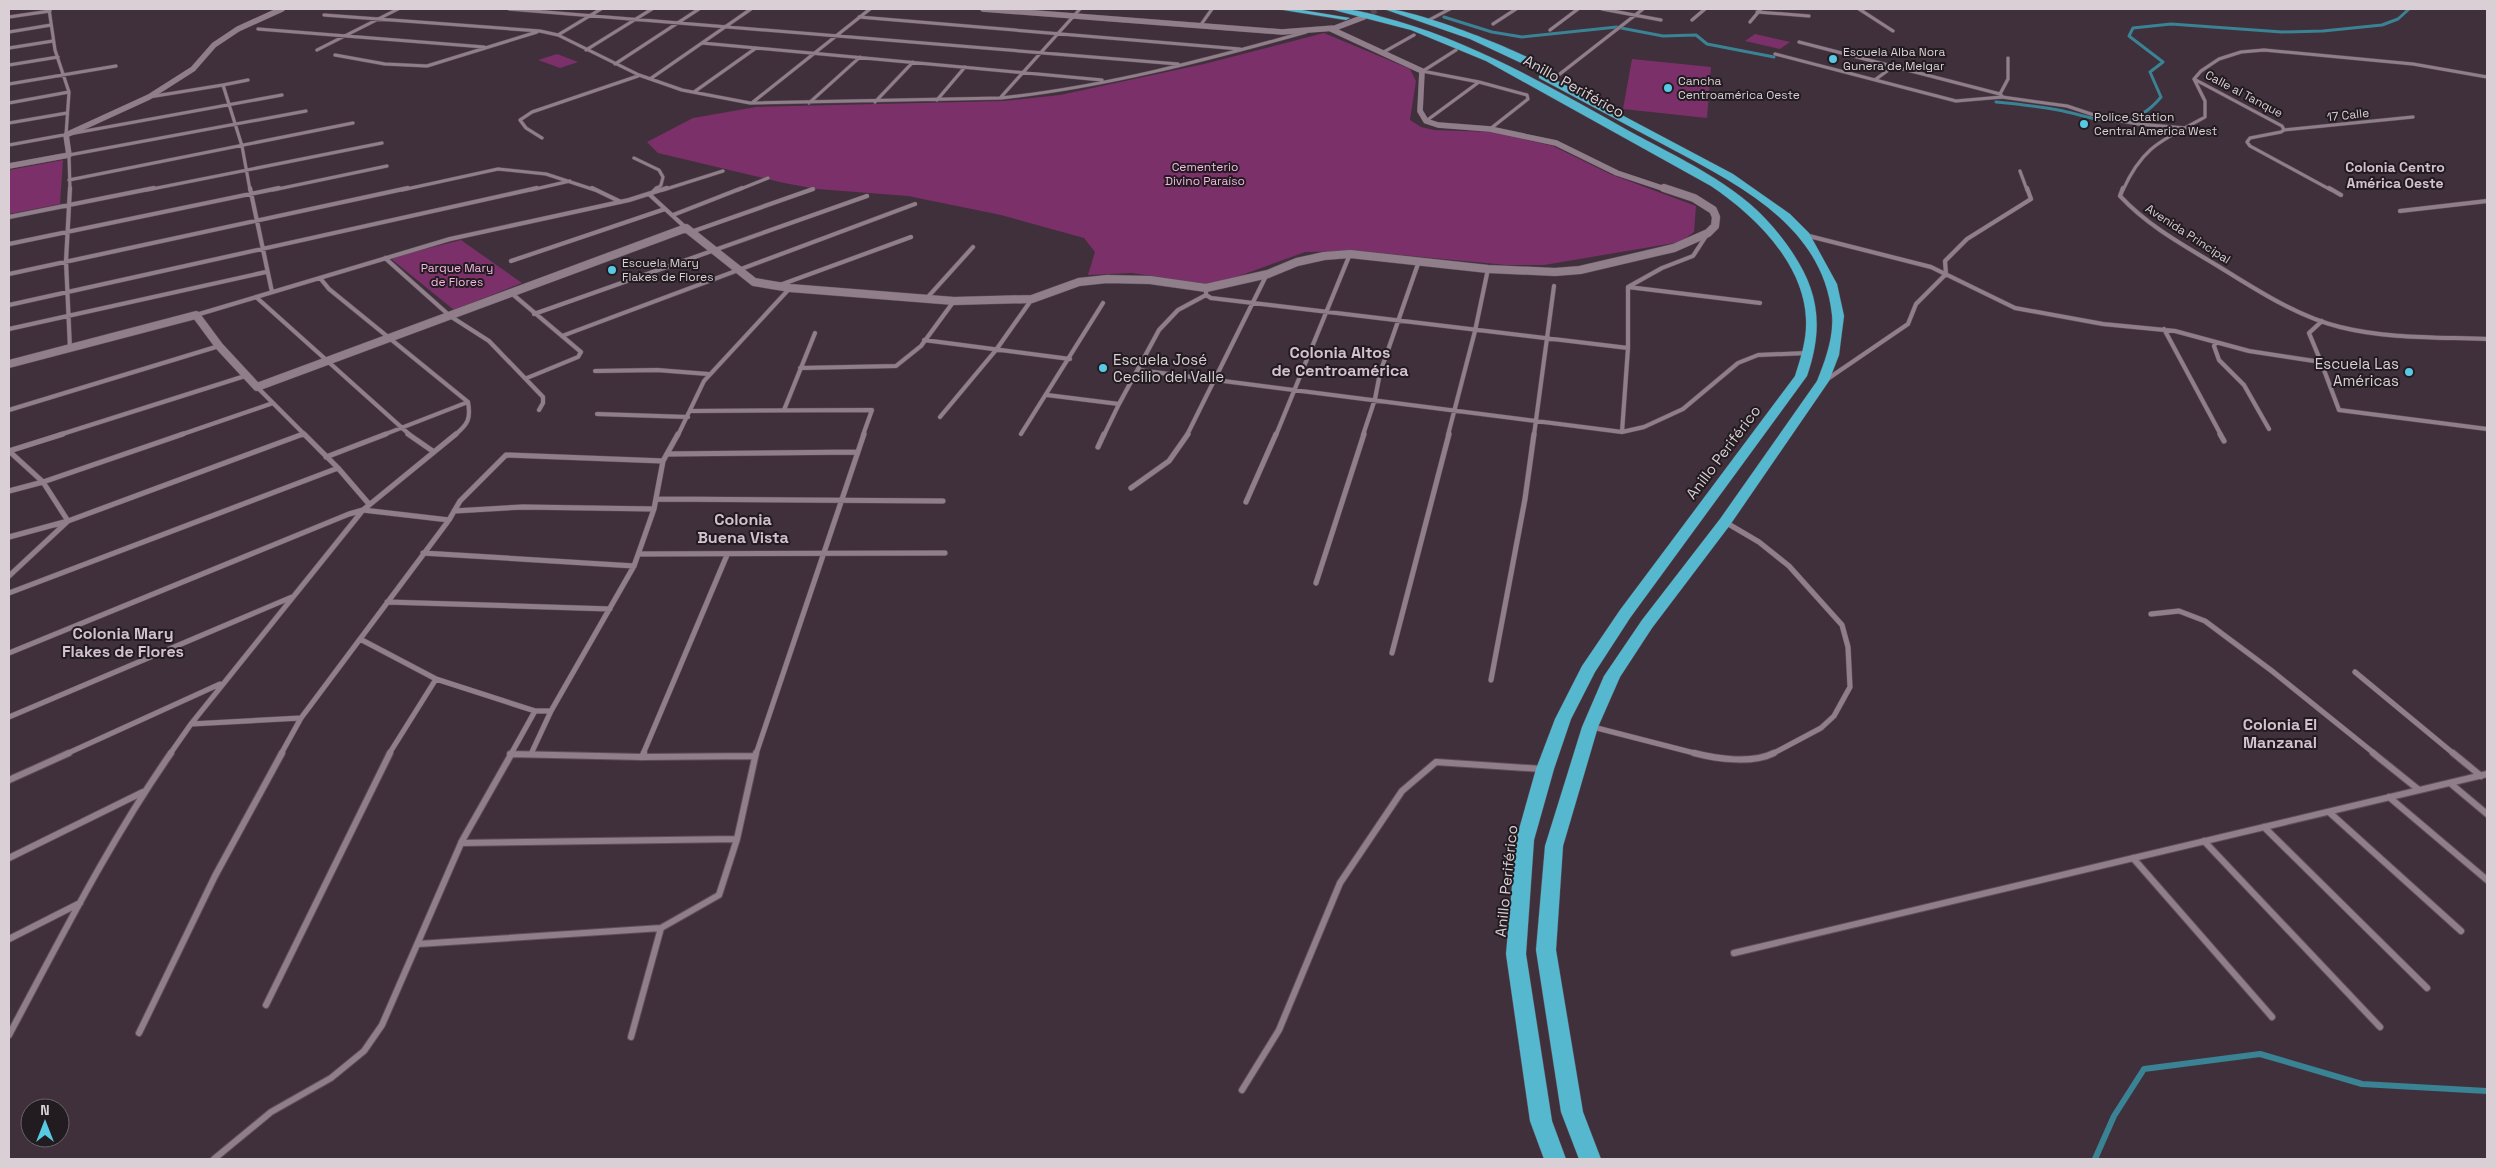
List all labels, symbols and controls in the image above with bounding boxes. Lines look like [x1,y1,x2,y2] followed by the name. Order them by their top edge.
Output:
[1843,44,1945,74] place label: Escuela Alba Nora Gunera de Melgar
[1520,50,1628,122] street label: Anillo Periférico
[1827,53,1839,65] marker: Escuela Alba Nora Gunera de Melgar
[2202,67,2286,121] street label: Calle al Tanque
[1678,73,1800,103] place label: Cancha Centroamérica Oeste
[1662,82,1674,94] marker: Cancha Centroamérica Oeste
[2326,105,2370,125] street label: 17 Calle
[2094,109,2217,139] place label: Police Station Central America West
[2078,118,2090,130] marker: Police Station Central America West
[2345,158,2445,192] district label: Colonia Centro América Oeste
[1165,159,1245,189] park label: Cementerio Divino Paraíso
[2142,200,2234,268] street label: Avenida Principal
[622,255,713,285] place label: Escuela Mary Flakes de Flores
[421,260,493,290] park label: Parque Mary de Flores
[606,264,618,276] marker: Escuela Mary Flakes de Flores
[1271,342,1409,381] district label: Colonia Altos de Centroamérica
[1113,350,1224,386] place label: Escuela José Cecilio del Valle
[2315,354,2399,390] place label: Escuela Las Américas
[1097,362,1109,374] marker: Escuela José Cecilio del Valle
[2403,366,2415,378] marker: Escuela Las Américas
[1682,401,1764,503] street label: Anillo Periférico
[697,509,789,548] district label: Colonia Buena Vista
[62,623,184,662] district label: Colonia Mary Flakes de Flores
[2243,714,2317,753] district label: Colonia El Manzanal
[1491,824,1521,938] street label: Anillo Periférico
[20,1098,70,1148] north arrow
[40,1101,50,1119] text: N

